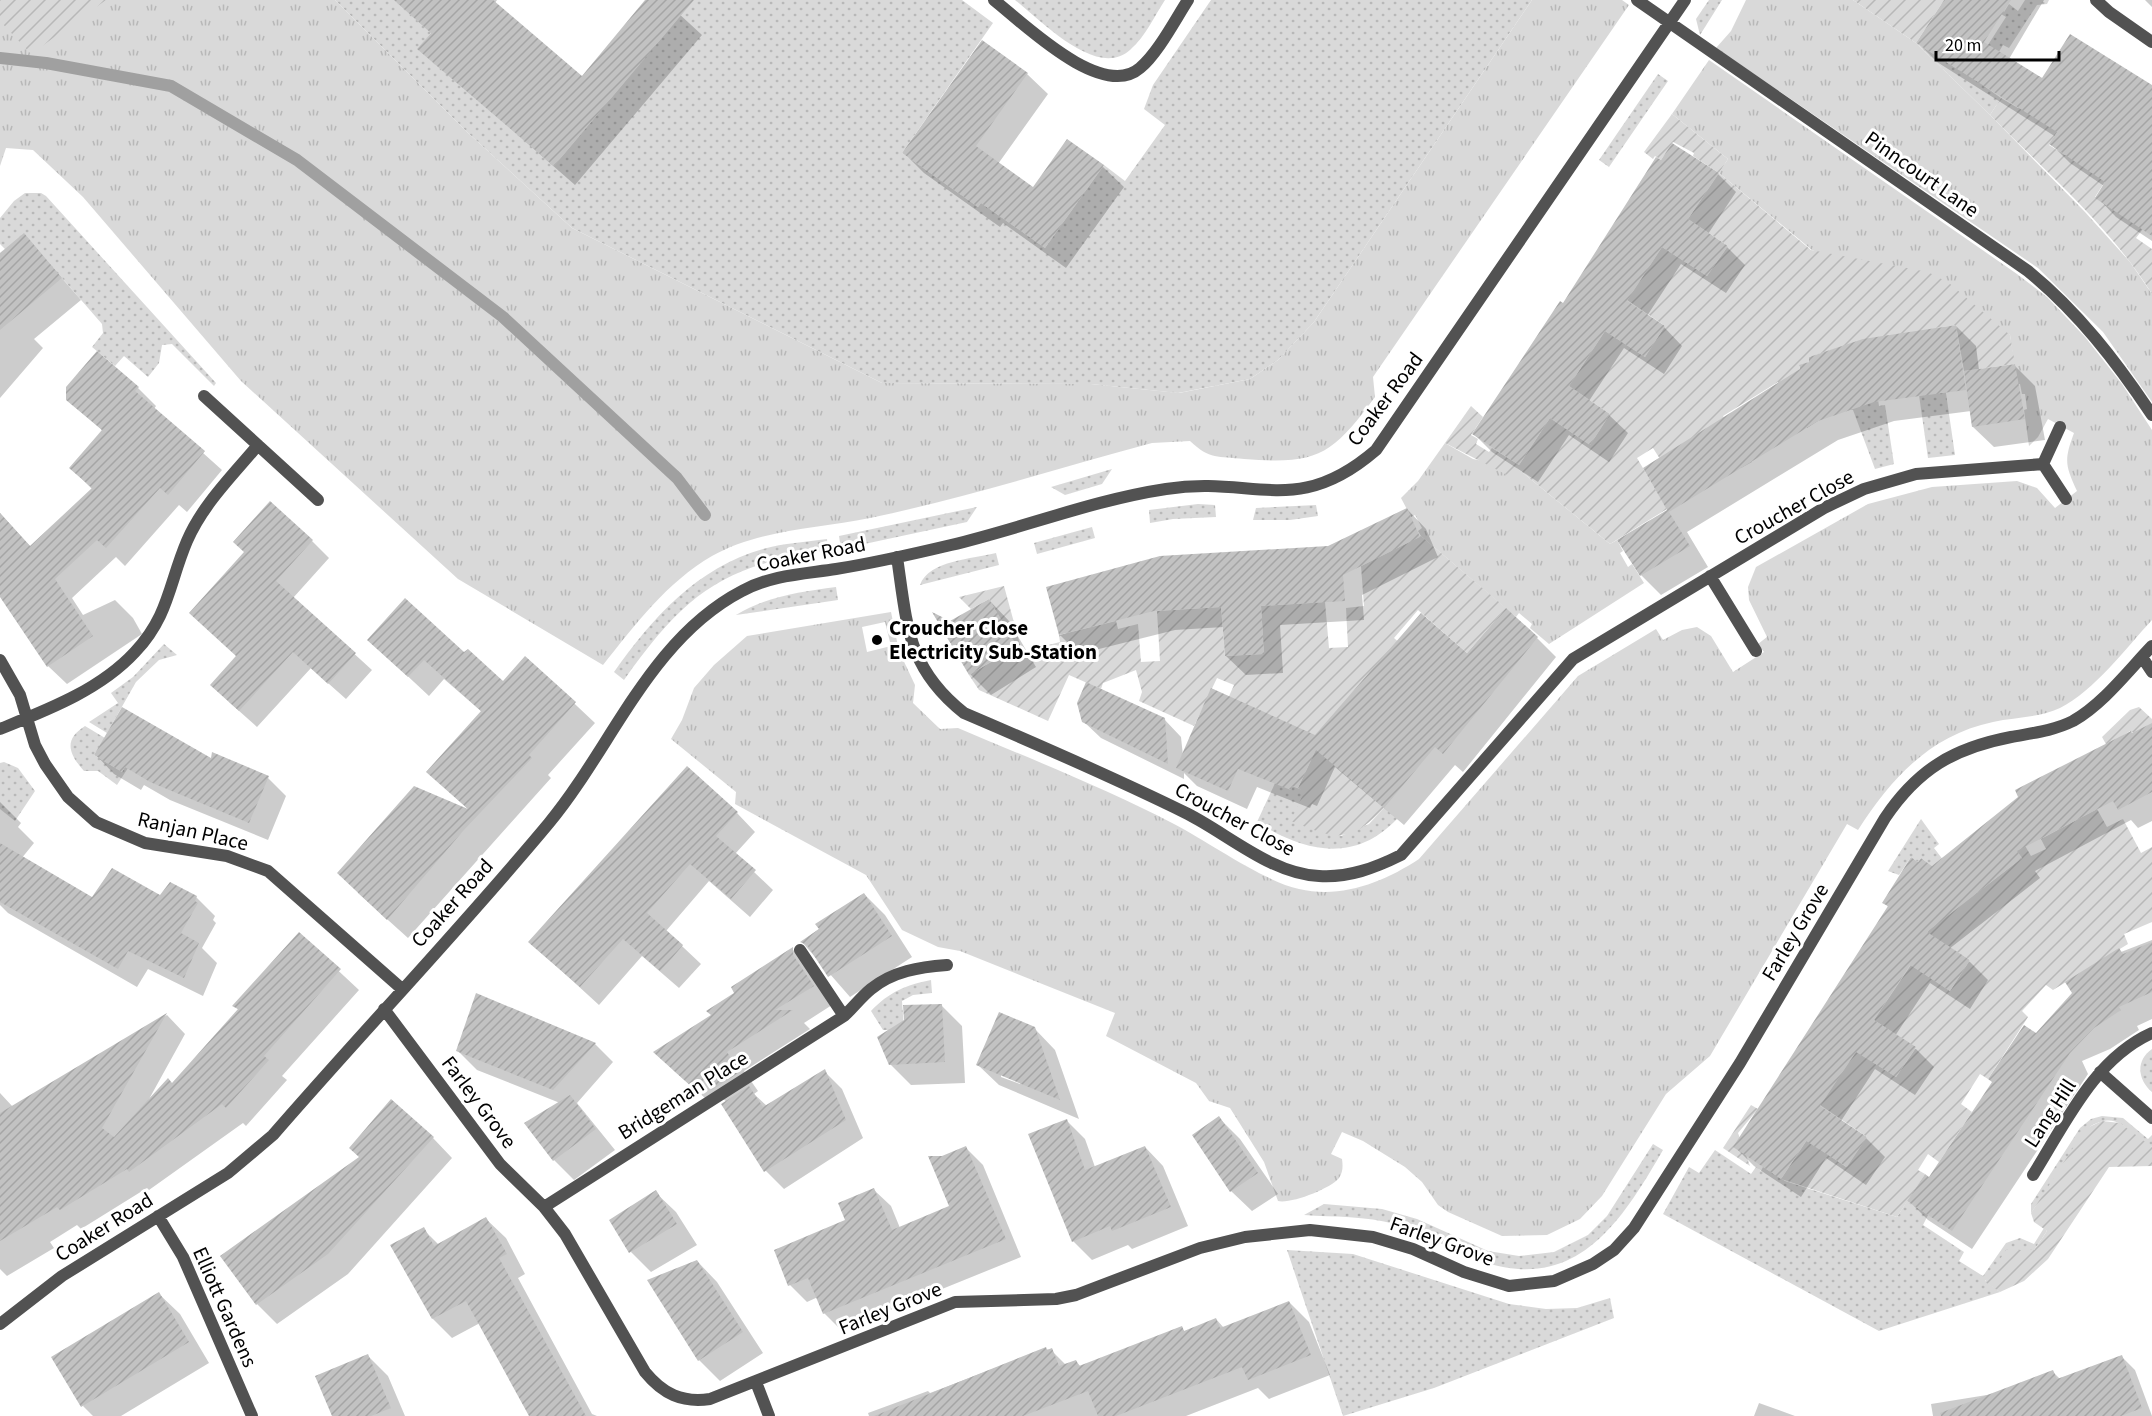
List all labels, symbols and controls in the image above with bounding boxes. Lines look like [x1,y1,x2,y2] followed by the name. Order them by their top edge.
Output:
[1936,24,2059,62] scale bar
[1945,33,1981,58] text: 20 m
[1859,123,1985,225] street label: Pinncourt Lane
[1340,346,1430,452] street label: Coaker Road
[1729,462,1859,552] street label: Croucher Close
[754,529,868,579] street label: Coaker Road
[889,613,1097,667] place label: Croucher Close Electricity Sub-Station
[870,633,884,647] marker: Croucher Close Electricity Sub-Station
[1169,775,1301,863] street label: Croucher Close
[135,804,251,858] street label: Ranjan Place
[404,852,500,954] street label: Coaker Road
[1754,878,1836,986] street label: Farley Grove
[612,1043,754,1147] street label: Bridgeman Place
[434,1049,524,1155] street label: Farley Grove
[2017,1073,2083,1153] street label: Lang Hill
[49,1185,159,1269] street label: Coaker Road
[1386,1208,1498,1274] street label: Farley Grove
[185,1242,265,1372] street label: Elliott Gardens
[834,1274,946,1342] street label: Farley Grove

